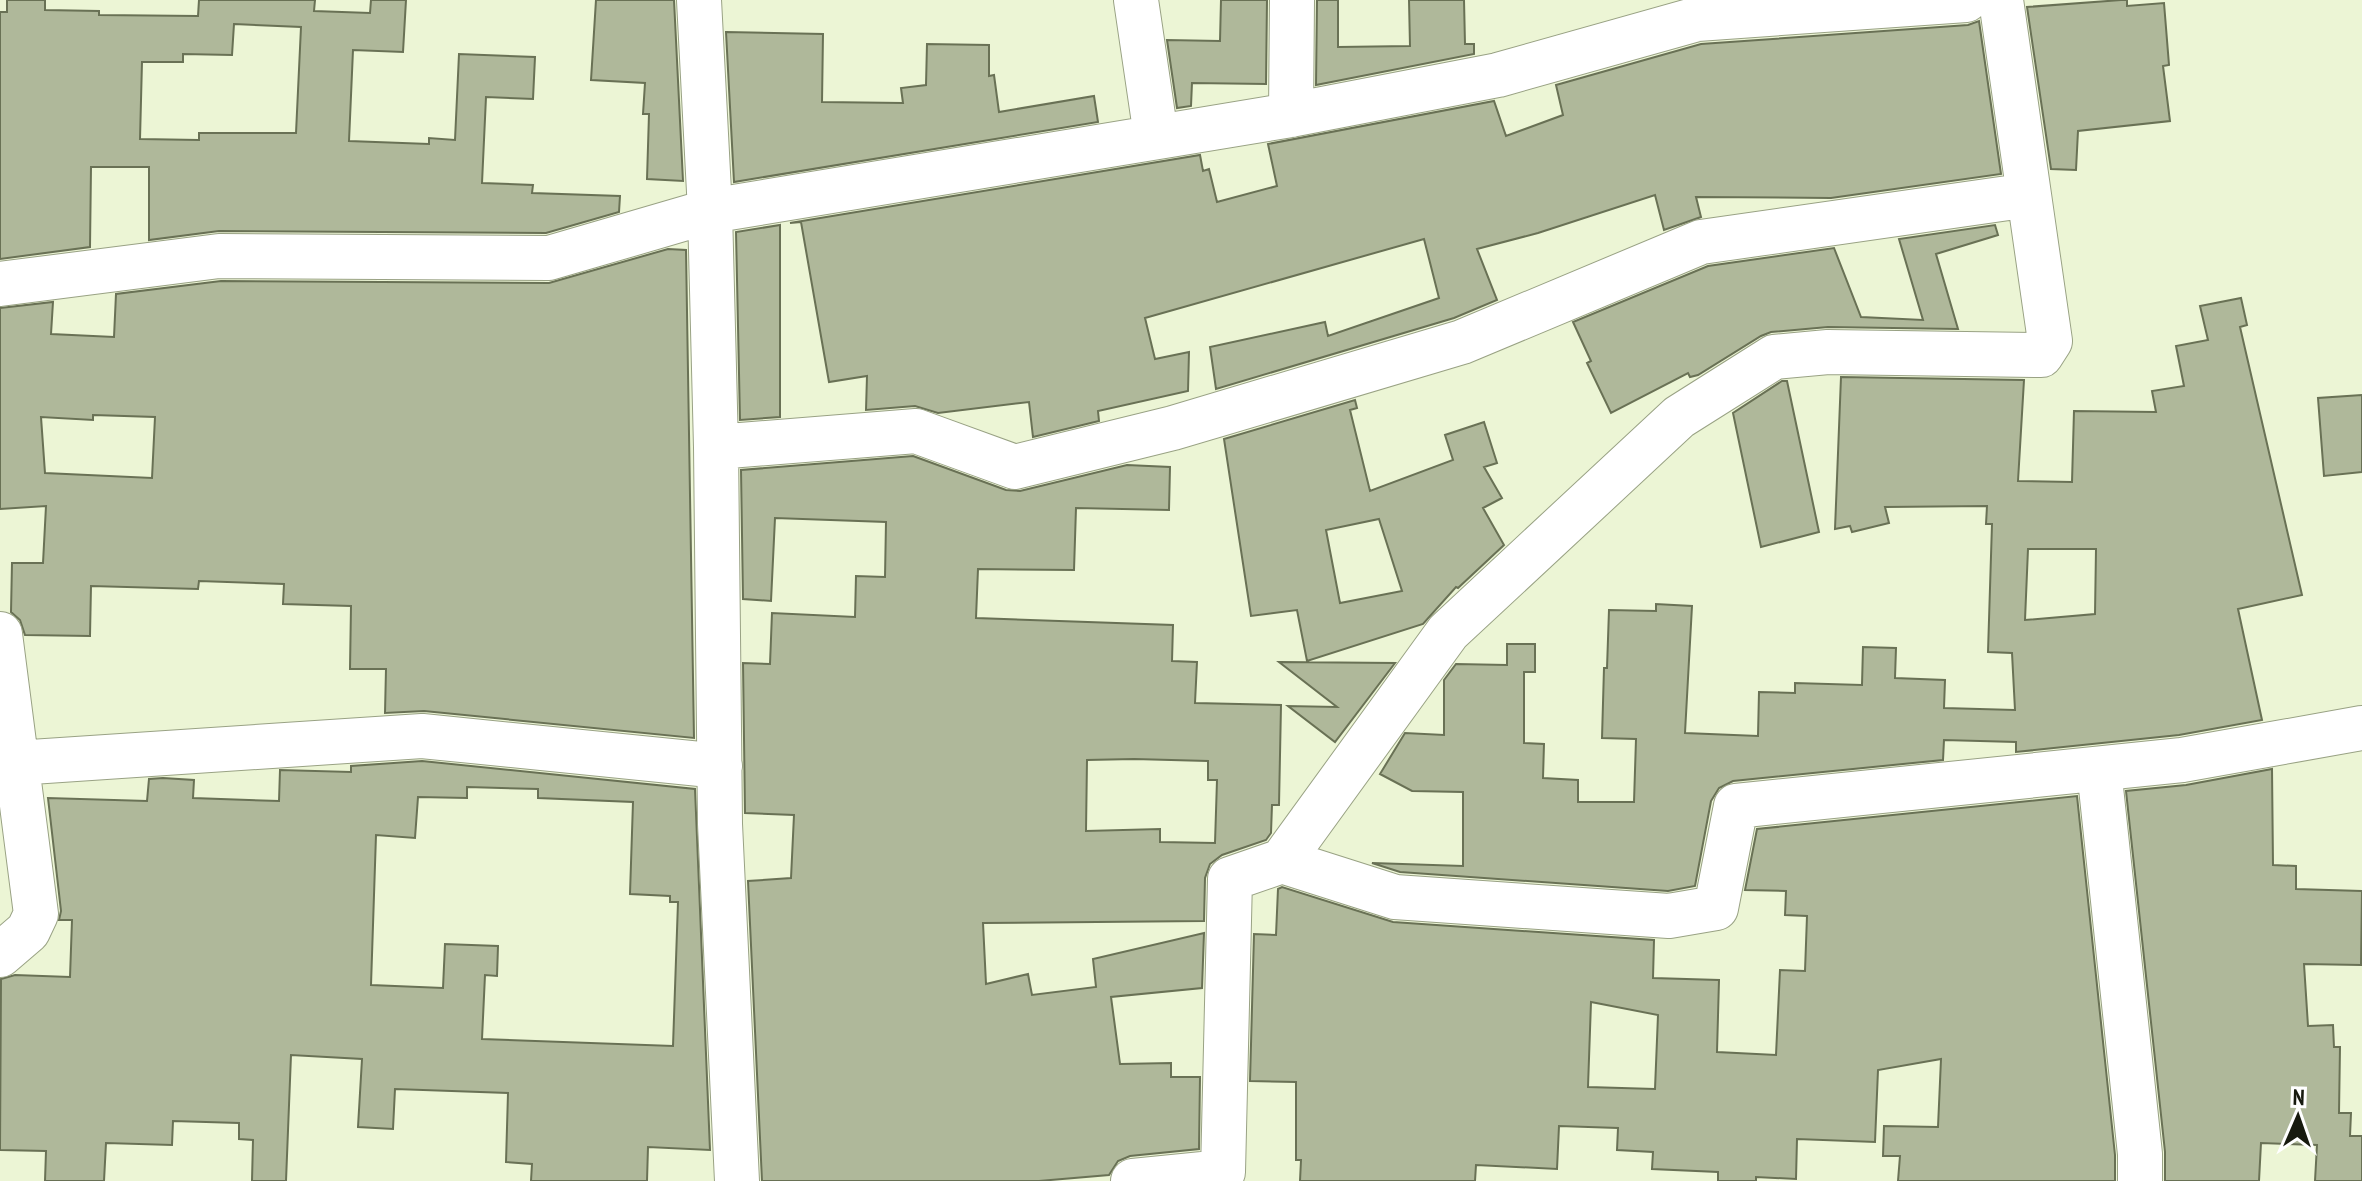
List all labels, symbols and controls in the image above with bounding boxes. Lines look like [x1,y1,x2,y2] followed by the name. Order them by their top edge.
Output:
[2258,1077,2338,1157] north arrow
[2292,1083,2305,1111] text: N

